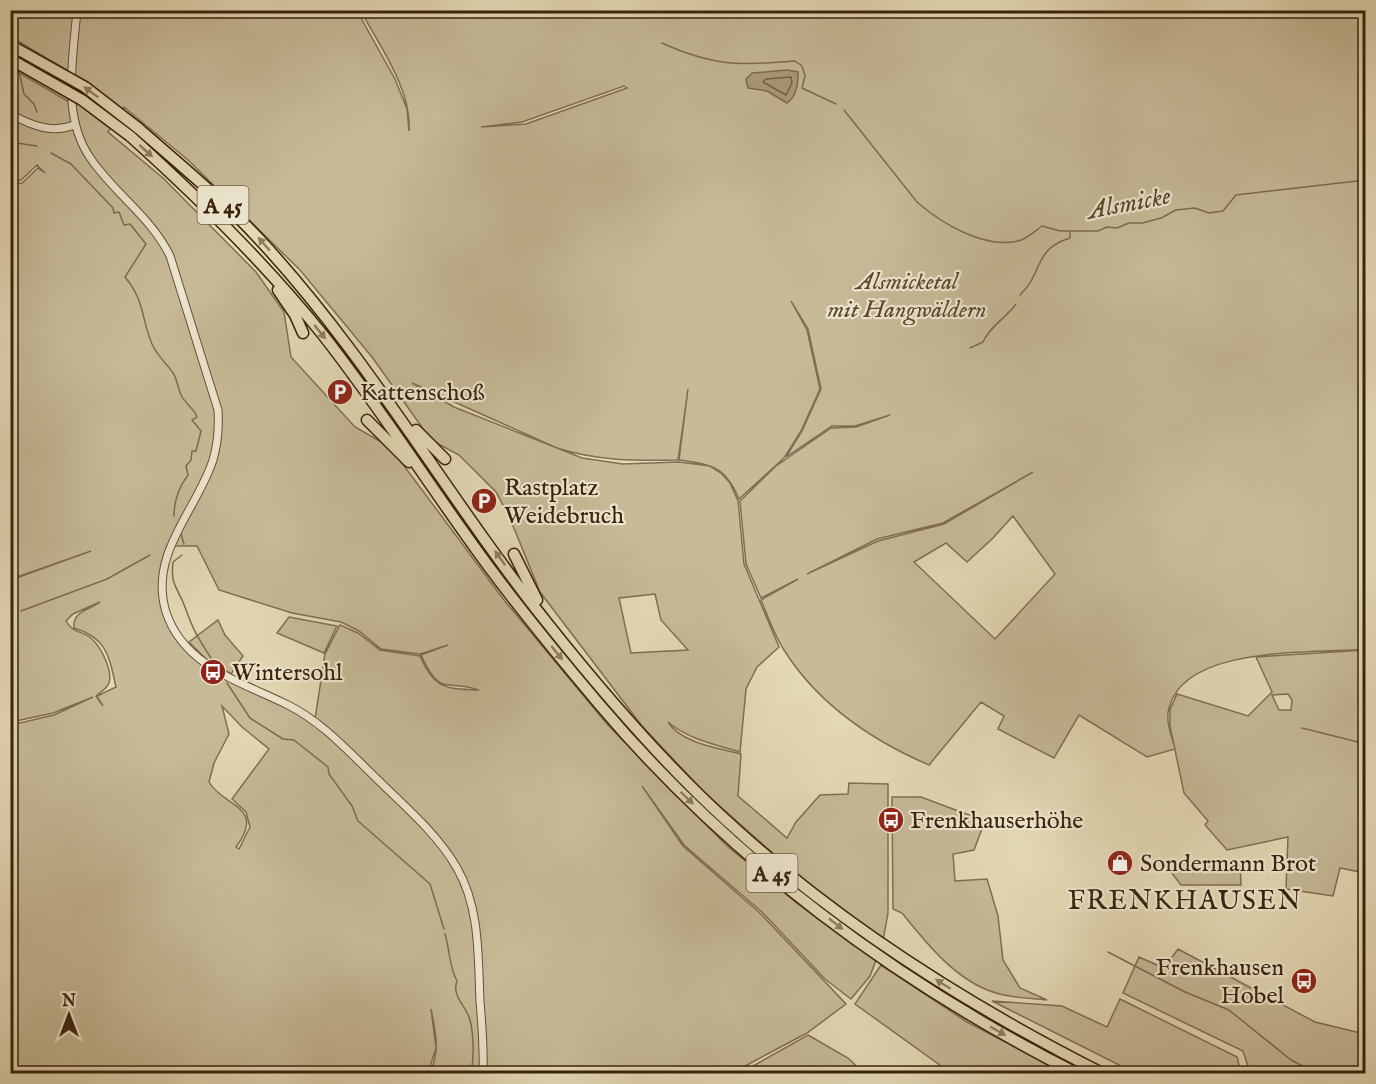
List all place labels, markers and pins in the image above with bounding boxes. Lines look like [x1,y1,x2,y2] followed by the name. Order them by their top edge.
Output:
[325,377,355,407] parking icon: Kattenschoß
[360,378,485,409] place label: Kattenschoß
[504,473,624,532] place label: Rastplatz Weidebruch
[469,486,499,516] parking icon: Rastplatz Weidebruch
[198,657,228,687] bus stop icon: Wintersohl
[232,658,343,689] place label: Wintersohl
[876,805,906,835] bus stop icon: Frenkhauserhöhe
[910,806,1083,837] place label: Frenkhauserhöhe
[1105,848,1135,878] shop icon: Sondermann Brot
[1140,849,1316,880] place label: Sondermann Brot
[1156,953,1284,1012] place label: Frenkhausen Hobel
[1289,966,1319,996] bus stop icon: Frenkhausen Hobel

